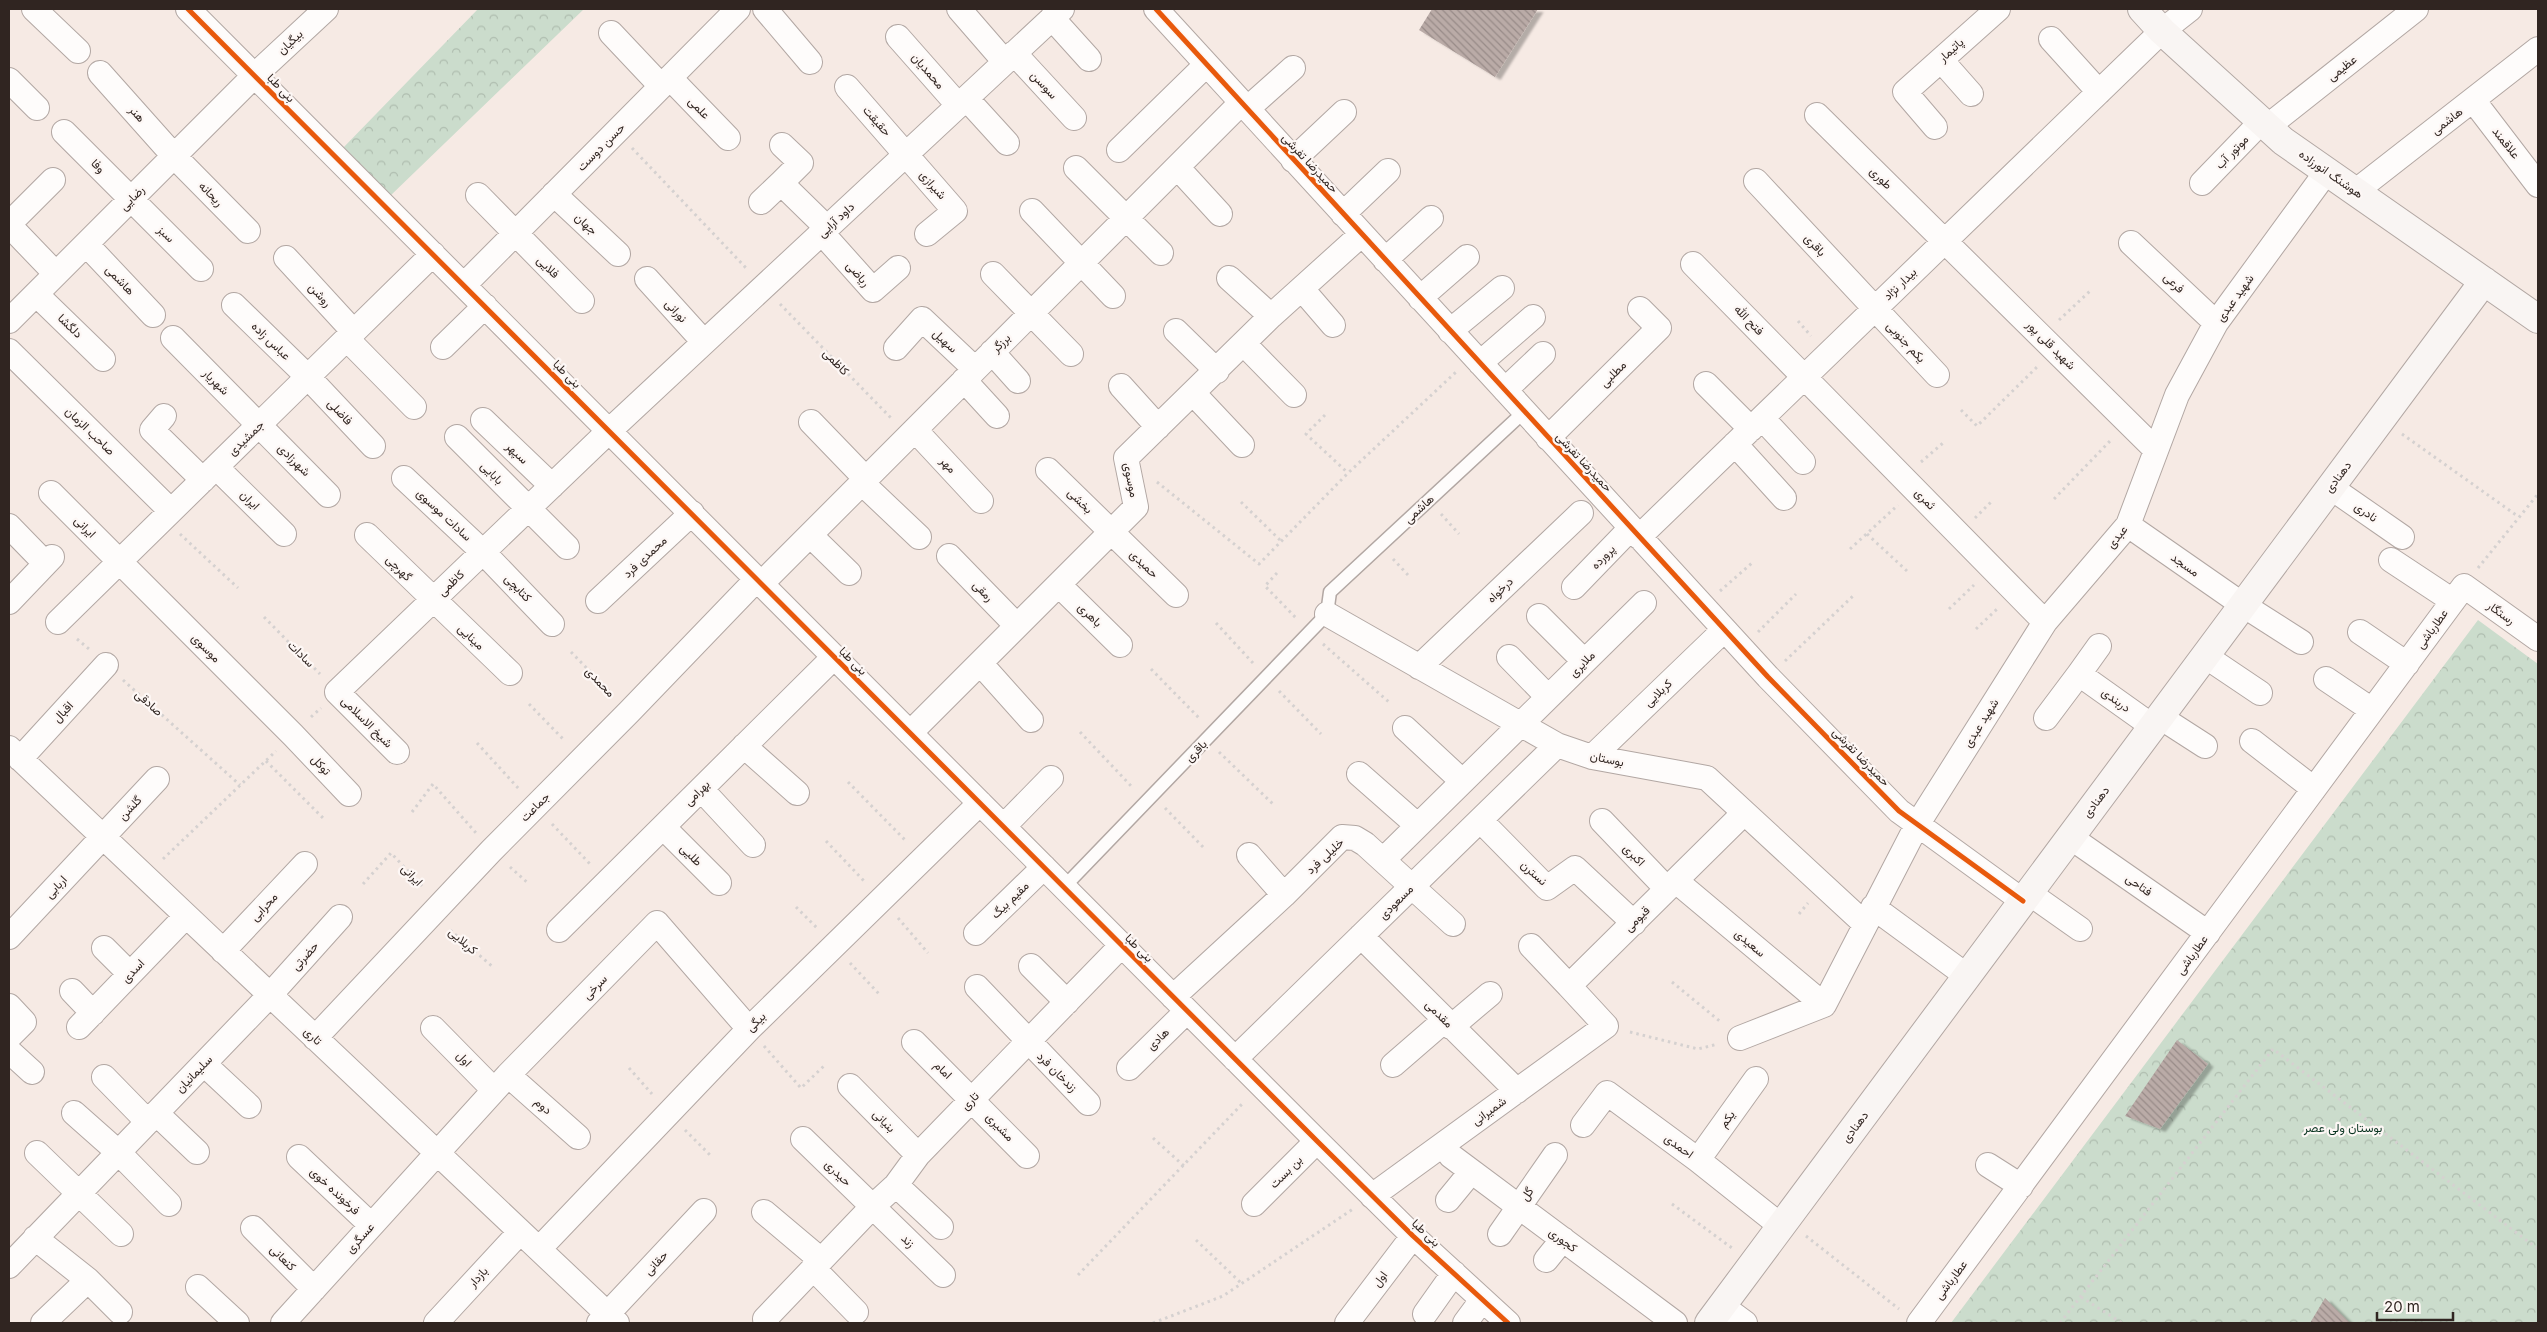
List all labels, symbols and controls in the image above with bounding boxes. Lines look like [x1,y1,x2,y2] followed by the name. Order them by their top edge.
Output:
[274,26,306,57] street label: بیگیان
[1934,34,1967,66] street label: پاتیمار
[909,50,948,92] street label: محمدیان
[2324,51,2360,85] street label: عظیمی
[1027,68,1061,102] street label: سوسن
[263,70,299,106] street label: بنی طبا
[685,93,713,123] street label: علمی
[125,102,149,126] street label: هنر
[860,102,895,139] street label: حقیقت
[2428,104,2466,138] street label: هاشمی
[573,119,629,175] street label: حسن دوست
[2489,124,2523,162] street label: علاقمند
[1278,130,1342,196] street label: حمیدرضا تفرشی
[2212,132,2252,172] street label: موتور آب
[2296,146,2366,202] street label: هوشنگ انورزاده
[87,155,109,177] street label: وفا
[1866,163,1896,193] street label: طوری
[916,167,950,203] street label: شیرازی
[195,178,227,210] street label: ریحانه
[116,182,148,214] street label: رضایی
[814,199,858,241] street label: داود آرایی
[571,210,601,238] street label: جهان
[153,221,178,246] street label: سبز
[1801,230,1829,260] street label: باقری
[533,252,563,282] street label: فلایی
[843,258,873,290] street label: ریاضی
[102,262,138,298] street label: هاشمی
[1880,264,1920,304] street label: بیدار نژاد
[2160,269,2188,297] street label: فرعی
[2212,271,2258,325] street label: شهید عبدی
[305,280,335,310] street label: روشن
[661,296,691,326] street label: نورانی
[1730,301,1767,339] street label: فتح الله
[55,310,86,341] street label: دلگشا
[2022,316,2079,373] street label: شهید قلی پور
[248,318,294,364] street label: عباس زاده
[1883,318,1929,366] street label: یکم جنوبی
[929,326,961,356] street label: سهیل
[987,330,1014,357] street label: برزگر
[819,345,853,379] street label: کاظمی
[549,356,585,392] street label: بنی طبا
[1596,357,1630,391] street label: مطلبی
[199,365,233,399] street label: شهریار
[324,395,356,429] street label: فاضلی
[62,403,118,459] street label: صاحب الزمان
[225,417,267,459] street label: جمشیدی
[1552,429,1616,495] street label: حمیدرضا تفرشی
[502,438,532,467] street label: سپهر
[274,440,314,480] street label: شهرزادی
[936,453,960,477] street label: مهر
[477,458,507,488] street label: بابایی
[2321,458,2355,496] street label: دهنادی
[1120,461,1142,499] street label: موسوی
[413,485,475,545] street label: سادات موسوی
[1064,485,1096,517] street label: بخشی
[1911,485,1939,513] street label: ثمری
[237,487,263,513] street label: ایران
[1400,491,1438,527] street label: هاشمی
[2351,498,2381,526] street label: نادری
[71,513,99,541] street label: ایرانی
[2103,522,2131,552] street label: عبدی
[620,533,670,581] street label: محمدی فرد
[1587,541,1619,573] street label: پرورده
[1126,546,1162,582] street label: حمیدی
[2168,550,2202,580] street label: مسجد
[382,551,416,585] street label: گهرچی
[434,566,468,600] street label: کاظمی
[501,571,535,605] street label: کتابچی
[1483,573,1517,606] street label: درخواه
[969,577,997,605] street label: رمقی
[2483,597,2518,628] street label: رستگار
[1074,599,1106,631] street label: باهری
[2412,606,2452,652] street label: عطارباشی
[454,621,488,653] street label: مینایی
[188,630,224,666] street label: موسوی
[285,637,318,670] street label: سادات
[835,643,871,679] street label: بنی طبا
[1565,647,1599,681] street label: ملایری
[582,663,618,701] street label: محمدی
[1640,676,1676,710] street label: کربلایی
[2098,684,2134,716] street label: دربندی
[132,686,166,720] street label: صادقی
[337,693,396,752] street label: شیخ الاسلامی
[1960,696,2002,750] street label: شهید عبدی
[49,698,77,726] street label: اقبال
[1829,724,1893,790] street label: حمیدرضا تفرشی
[1181,736,1211,766] street label: باقری
[1589,748,1625,770] street label: بوستان
[308,751,335,779] street label: توکل
[681,777,713,809] street label: بهرامی
[2079,783,2113,821] street label: دهنادی
[517,789,552,824] street label: جماعت
[115,792,145,824] street label: گلشن
[1303,834,1347,878] street label: خلیلی فرد
[676,840,706,870] street label: طلیی
[1619,840,1649,870] street label: اکبری
[1517,857,1551,889] street label: نسترن
[398,861,426,889] street label: ایرانی
[2123,870,2155,900] street label: فتاحی
[41,872,71,902] street label: اربابی
[988,878,1032,922] street label: مقیم بیگ
[1375,881,1417,923] street label: مسعودی
[247,889,281,925] street label: محرابی
[1621,903,1653,935] street label: قیومی
[445,924,481,958] street label: کربلایی
[1731,925,1769,961] street label: سعیدی
[1121,930,1157,966] street label: بنی طبا
[2172,932,2212,978] street label: عطارباشی
[288,938,322,974] street label: حضرتی
[118,956,148,986] street label: اسدی
[579,971,611,1003] street label: سرخی
[1422,997,1456,1031] street label: مقدمی
[743,1009,769,1035] street label: بیگی
[300,1023,326,1049] street label: تاری
[1143,1024,1173,1054] street label: هادی
[453,1048,475,1070] street label: اول
[1033,1048,1081,1096] street label: زندخان فرد
[172,1052,215,1096] street label: سلیمانیان
[930,1057,956,1083] street label: امام
[957,1088,983,1114] street label: تاری
[1469,1093,1509,1129] street label: شمیرانی
[531,1094,555,1118] street label: دوم
[869,1106,899,1136] street label: بنیانی
[1715,1107,1739,1131] street label: یکم
[1838,1108,1872,1146] street label: دهنادی
[982,1109,1018,1145] street label: مشیری
[2303,1120,2382,1136] park label: بوستان ولی عصر
[1661,1130,1697,1162] street label: احمدی
[1266,1152,1306,1192] street label: بن بست
[821,1156,855,1190] street label: حیدری
[306,1164,364,1218] street label: فرخونده خوی
[1517,1184,1537,1204] street label: گل
[1408,1216,1444,1250] street label: بنی طبا
[342,1219,378,1257] street label: عسگری
[1546,1224,1580,1256] street label: کجوری
[898,1231,918,1251] street label: زند
[267,1242,299,1274] street label: کنعانی
[640,1247,672,1279] street label: حقانی
[1931,1257,1971,1303] street label: عطارباشی
[464,1263,491,1291] street label: بازدار
[1369,1268,1391,1290] street label: اول
[2377,1290,2453,1322] scale bar
[2384,1297,2420,1316] text: 20 m

